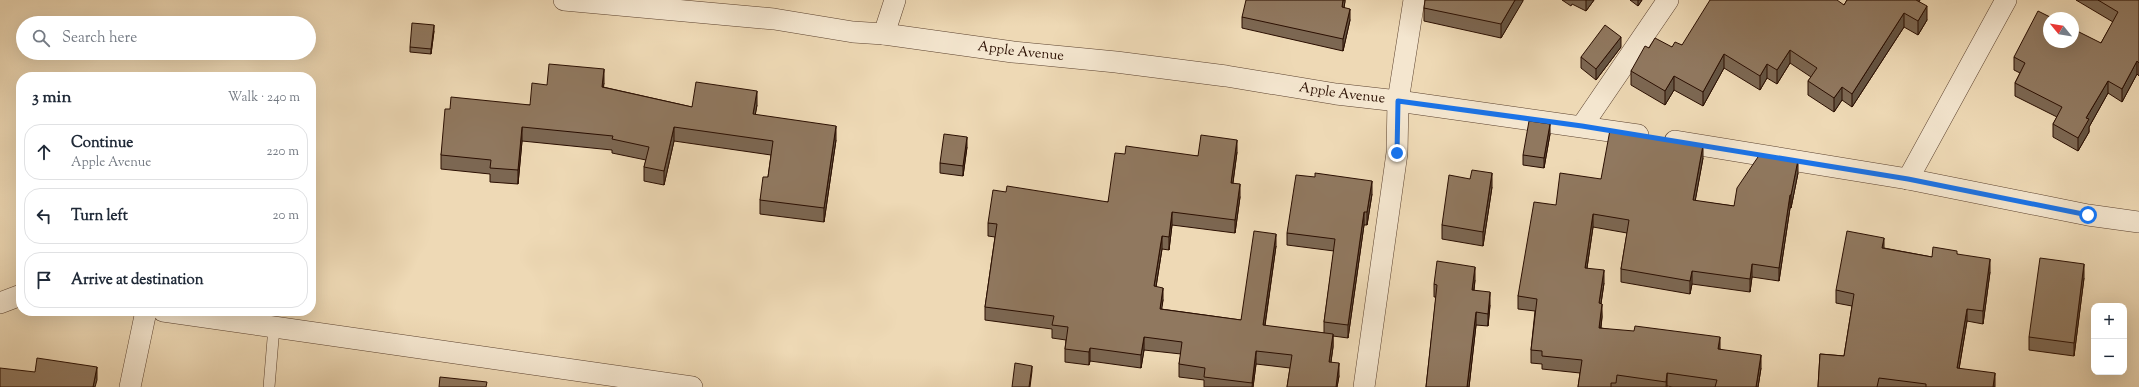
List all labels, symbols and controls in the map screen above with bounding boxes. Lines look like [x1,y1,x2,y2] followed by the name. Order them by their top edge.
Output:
[2043,12,2079,48] north arrow
[16,16,316,60] search box
[30,27,52,49] icon: search
[62,28,137,49] text: Search here
[976,37,1065,67] street label: Apple Avenue
[1297,78,1386,109] street label: Apple Avenue
[32,86,71,110] text: 3 min
[228,89,300,107] text: Walk · 240 m
[71,133,133,154] text: Continue
[33,141,55,163] icon: ahead
[266,143,299,161] text: 220 m
[1388,144,1406,162] route end
[71,154,151,172] text: Apple Avenue
[33,205,55,227] icon: left
[71,206,128,227] text: Turn left
[2079,206,2097,224] route start
[273,207,299,225] text: 20 m
[33,269,55,291] icon: arrive
[71,270,204,291] text: Arrive at destination
[2091,303,2127,375] map controls
[2091,303,2127,339] button: +
[2091,339,2127,375] button: −

